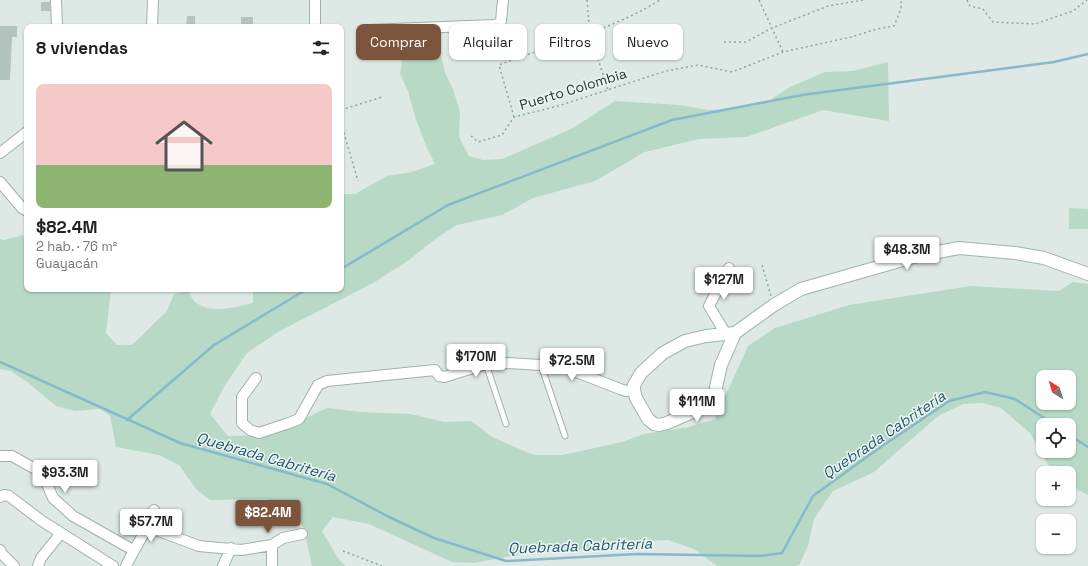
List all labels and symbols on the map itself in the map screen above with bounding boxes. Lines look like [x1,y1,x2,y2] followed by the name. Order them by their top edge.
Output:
[517,64,629,114] street label: Puerto Colombia
[874,237,940,271] pin: $48.3M
[696,267,752,301] pin: $127M
[448,344,504,378] pin: $170M
[539,348,605,382] pin: $72.5M
[1036,370,1076,410] north arrow
[819,386,949,483] water label: Quebrada Cabritería
[669,389,725,423] pin: $111M
[194,427,339,486] water label: Quebrada Cabritería
[32,460,98,494] pin: $93.3M
[235,500,301,534] pin: $82.4M
[118,509,184,543] pin: $57.7M
[507,533,653,558] water label: Quebrada Cabritería

